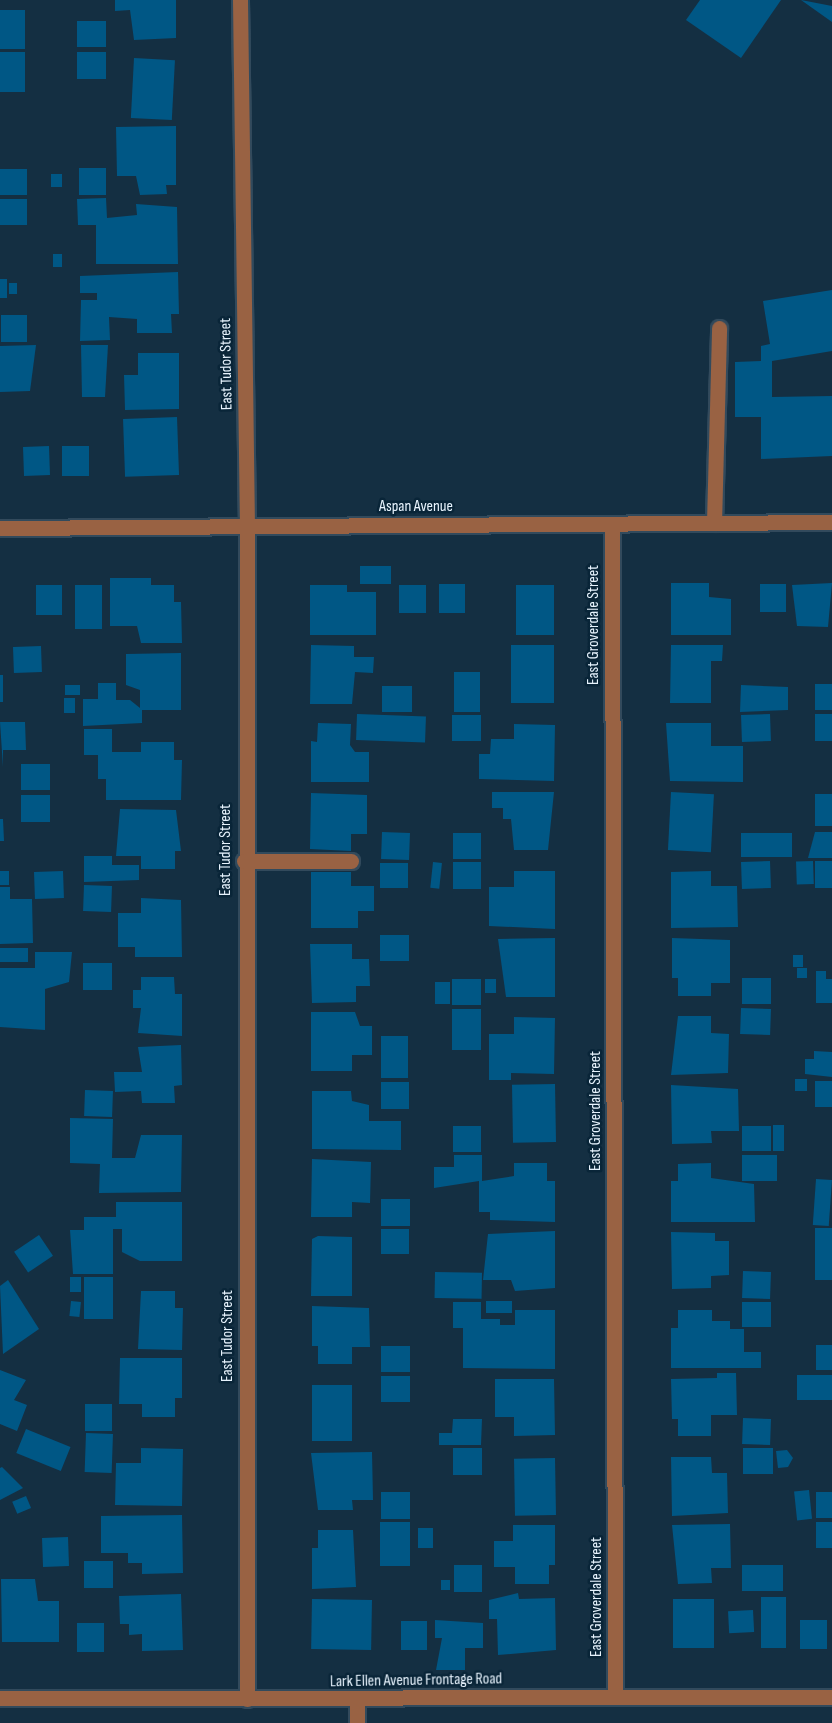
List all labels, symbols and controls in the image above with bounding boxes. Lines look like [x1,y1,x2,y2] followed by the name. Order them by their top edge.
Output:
[217,318,237,410] street label: East Tudor Street
[379,497,453,517] street label: Aspan Avenue
[584,565,604,685] street label: East Groverdale Street
[216,804,236,896] street label: East Tudor Street
[586,1051,606,1171] street label: East Groverdale Street
[218,1290,238,1382] street label: East Tudor Street
[587,1537,607,1657] street label: East Groverdale Street
[330,1670,502,1692] street label: Lark Ellen Avenue Frontage Road

